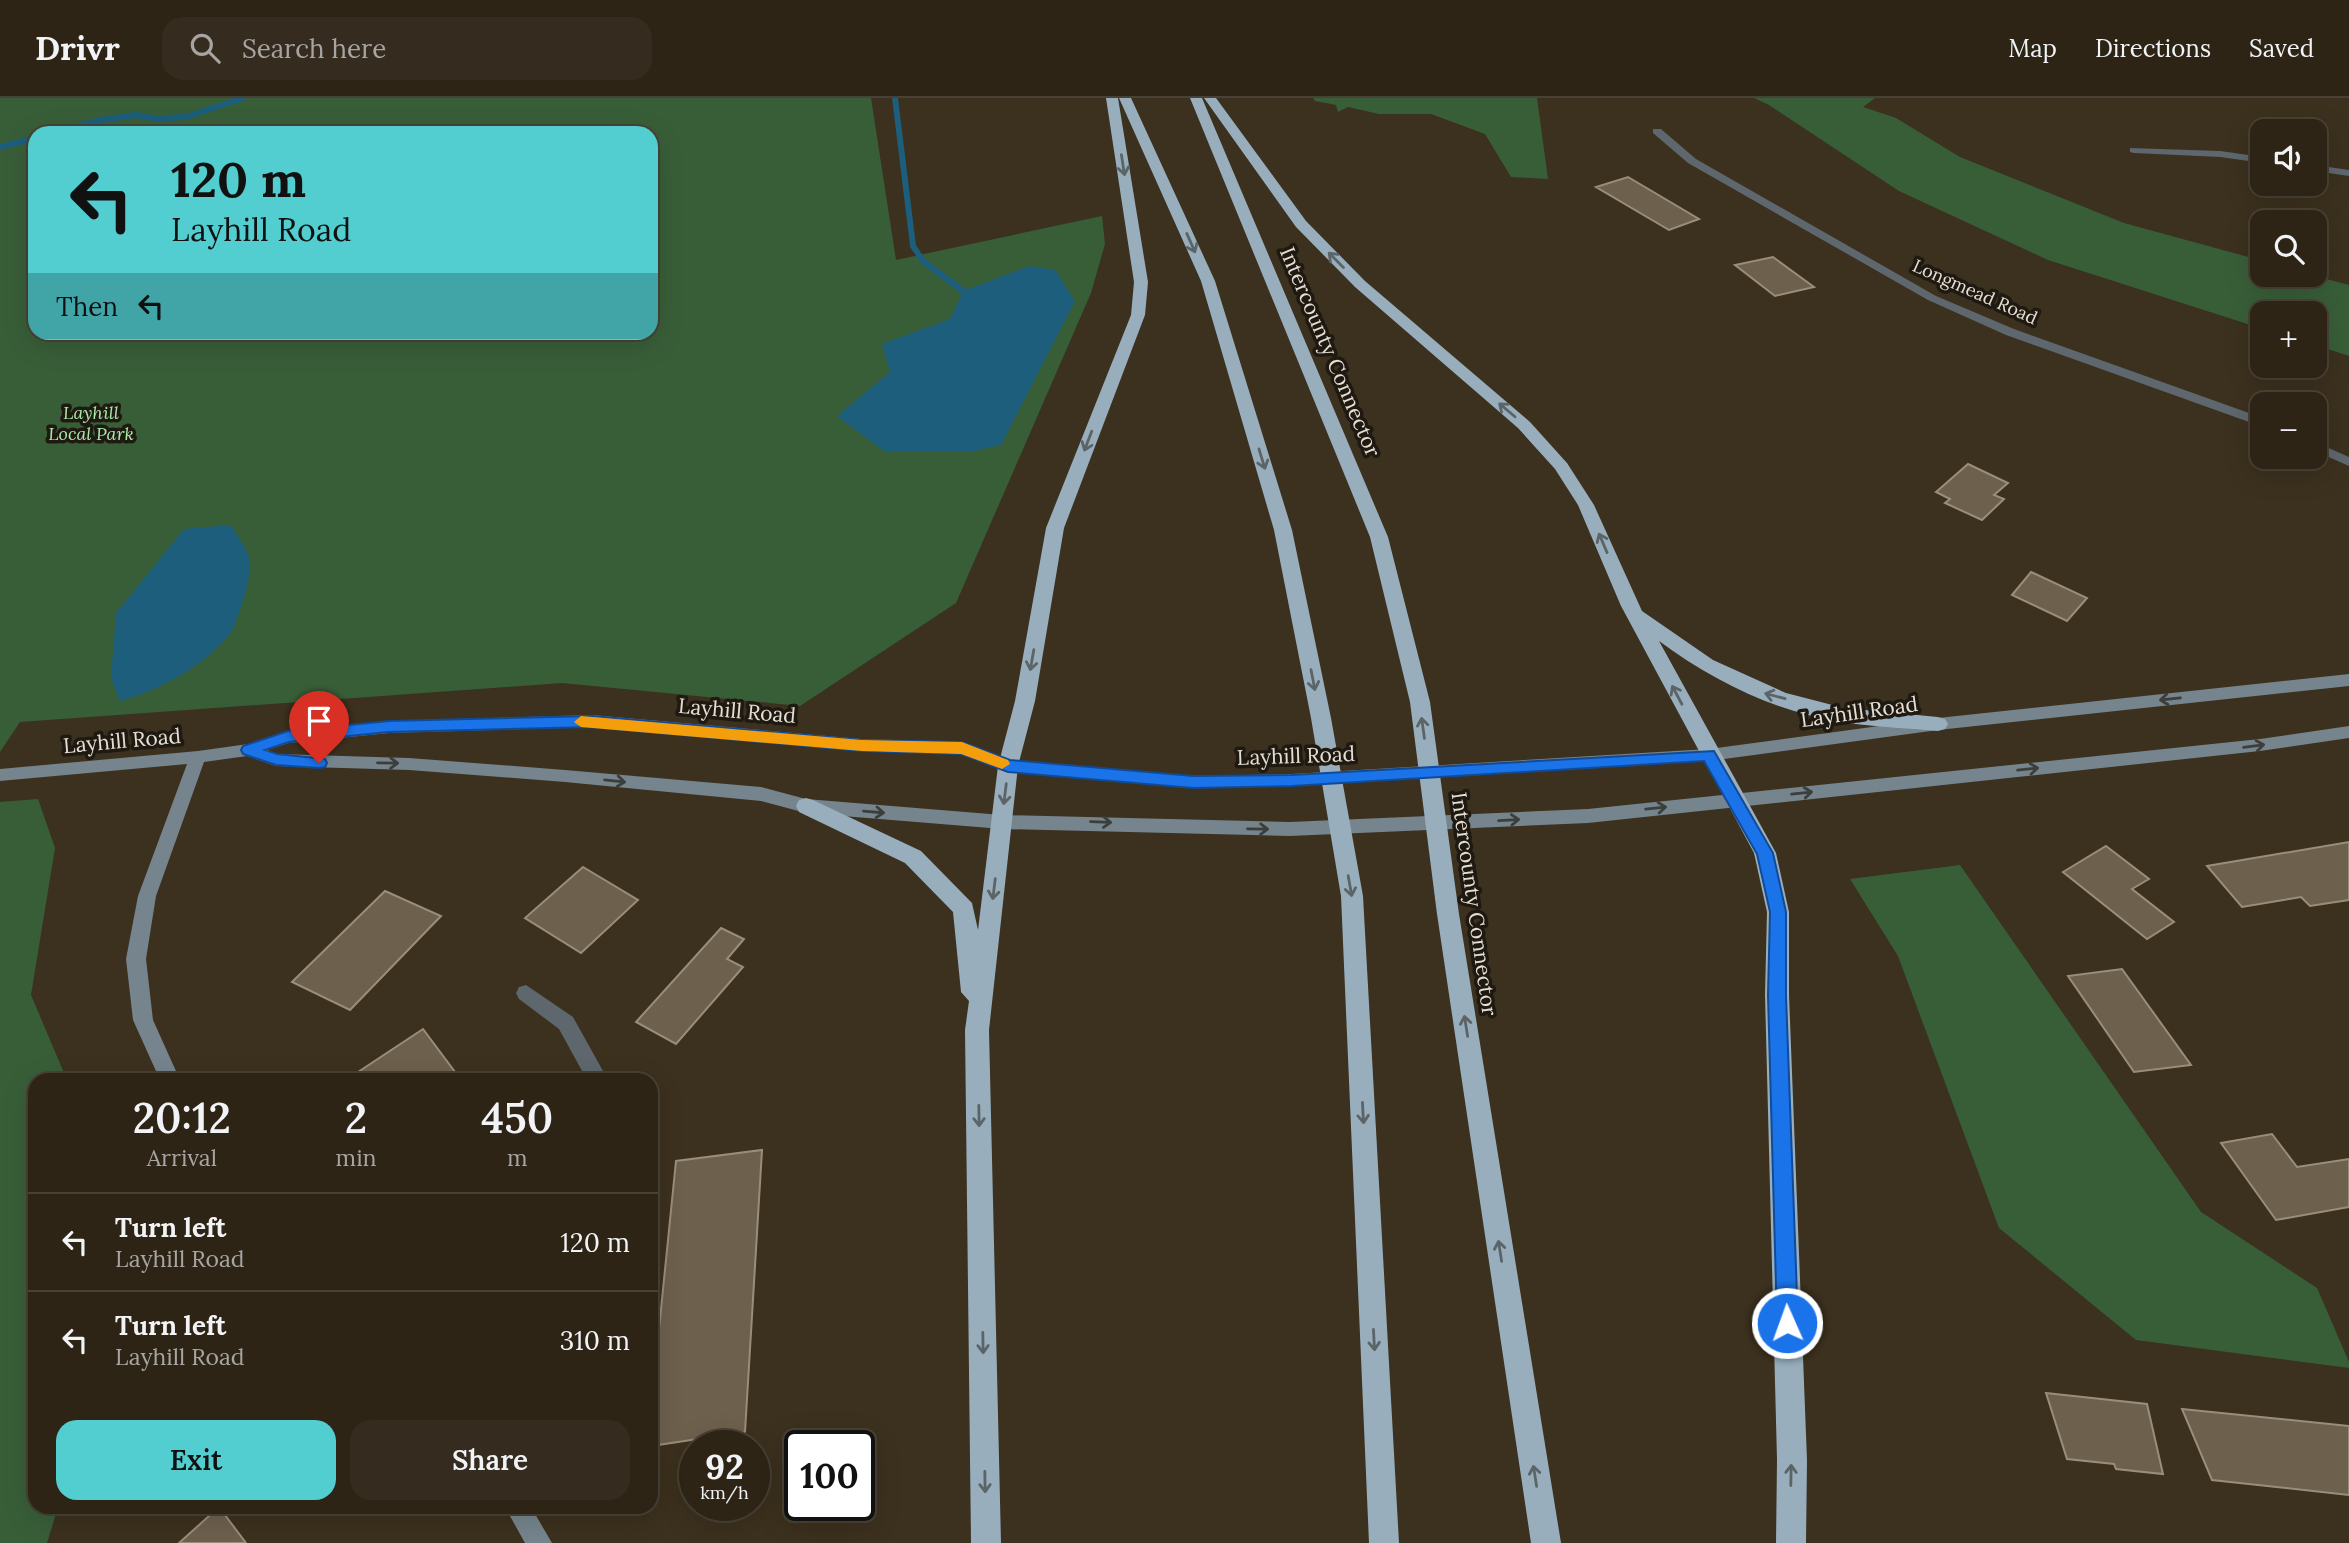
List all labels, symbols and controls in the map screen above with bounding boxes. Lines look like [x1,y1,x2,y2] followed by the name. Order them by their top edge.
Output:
[162,17,652,80] search box
[35,27,120,69] text: Drivr
[186,29,224,67] icon: search
[242,32,386,65] text: Search here
[2008,33,2057,64] text: Map
[2095,33,2211,64] text: Directions
[2249,33,2314,64] text: Saved
[2250,119,2327,469] map controls
[2250,119,2327,196] button: sound
[171,148,306,210] text: 120 m
[56,154,147,245] icon: left
[1116,154,1129,176] one-way arrow
[171,209,351,250] text: Layhill Road
[2250,210,2327,287] button: search
[1185,232,1198,253] one-way arrow
[1274,243,1387,461] street label: Intercounty Connector
[1328,252,1345,269] one-way arrow
[1909,254,2041,329] street label: Longmead Road
[132,287,170,325] icon: left
[56,290,118,323] text: Then
[2250,301,2327,378] button: +
[2250,392,2327,469] button: −
[48,401,134,445] park label: Layhill Local Park
[1499,403,1517,418] one-way arrow
[1081,429,1093,451] one-way arrow
[1257,447,1269,469] one-way arrow
[1595,533,1608,555] one-way arrow
[1025,648,1038,671] one-way arrow
[1307,668,1321,691] one-way arrow
[1669,685,1683,705] one-way arrow
[1764,689,1786,702] one-way arrow
[1798,690,1919,733] street label: Layhill Road
[289,691,349,763] pin
[677,692,797,729] street label: Layhill Road
[2159,693,2182,706] one-way arrow
[300,702,338,740] icon: arrive
[1417,717,1430,740] one-way arrow
[62,722,182,759] street label: Layhill Road
[2243,739,2265,752] one-way arrow
[1236,740,1356,771] street label: Layhill Road
[376,756,399,770] one-way arrow
[2016,763,2039,776] one-way arrow
[603,774,626,787] one-way arrow
[998,782,1011,805] one-way arrow
[1790,786,1813,799] one-way arrow
[1445,790,1504,1017] street label: Intercounty Connector
[1645,802,1667,815] one-way arrow
[862,805,885,818] one-way arrow
[1498,813,1521,826] one-way arrow
[1089,816,1112,829] one-way arrow
[1246,822,1269,835] one-way arrow
[1344,874,1357,896] one-way arrow
[987,878,1000,900] one-way arrow
[1459,1015,1472,1038] one-way arrow
[133,1091,231,1145] text: 20:12
[345,1091,367,1145] text: 2
[481,1091,553,1145] text: 450
[1357,1101,1370,1124] one-way arrow
[972,1104,986,1127] one-way arrow
[147,1143,217,1172] text: Arrival
[336,1143,377,1172] text: min
[507,1143,528,1172] text: m
[115,1211,226,1244] text: Turn left
[56,1223,94,1261] icon: left
[560,1226,630,1259] text: 120 m
[1494,1240,1507,1263] one-way arrow
[115,1244,245,1273] text: Layhill Road
[1750,1286,1824,1360] position arrow
[115,1309,226,1342] text: Turn left
[56,1321,94,1359] icon: left
[560,1324,630,1357] text: 310 m
[1368,1328,1381,1351] one-way arrow
[976,1332,990,1355] one-way arrow
[115,1342,245,1371] text: Layhill Road
[56,1420,336,1500] button: Exit
[350,1420,630,1500] button: Share
[784,1430,875,1521] speed limit sign: 100
[705,1444,744,1489] text: 92
[1785,1464,1798,1487] one-way arrow
[1528,1465,1541,1487] one-way arrow
[978,1470,992,1493] one-way arrow
[700,1481,749,1504] text: km/h

